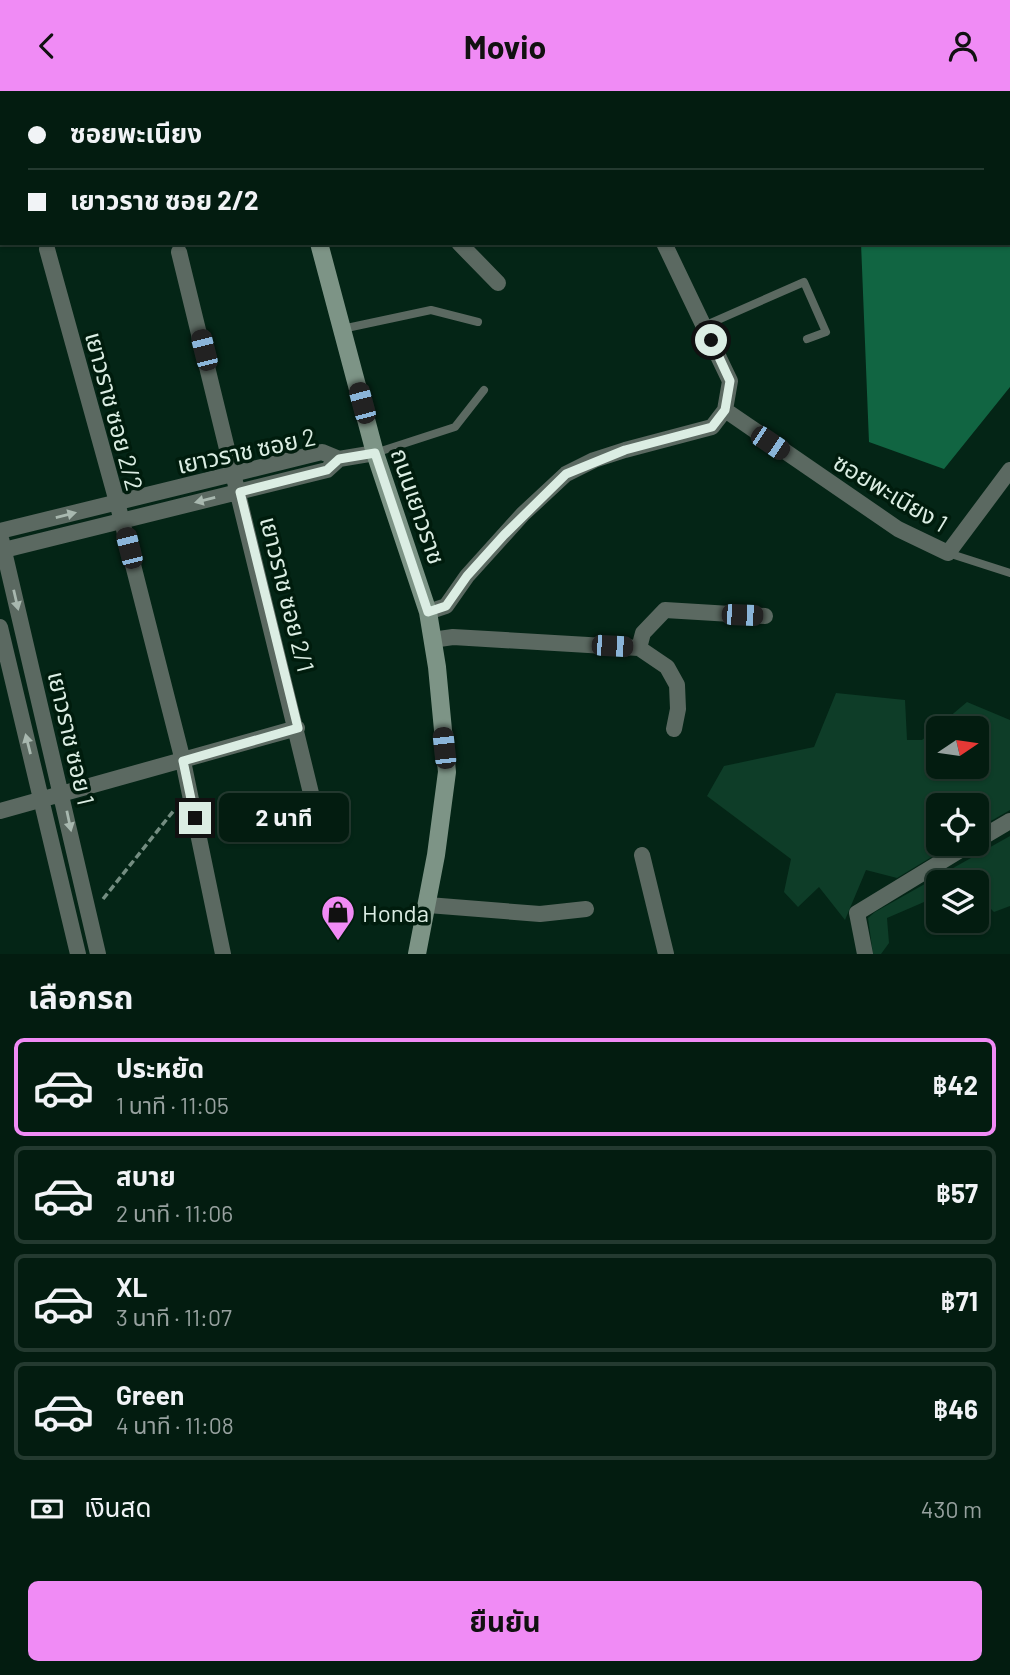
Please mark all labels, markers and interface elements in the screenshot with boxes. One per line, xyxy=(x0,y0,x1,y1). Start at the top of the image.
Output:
icon: back xyxy=(28,27,66,65)
text: Movio xyxy=(464,27,546,65)
icon: person xyxy=(944,27,982,65)
text: ซอยพะเนียง xyxy=(70,117,202,148)
text: เยาวราช ซอย 2/2 xyxy=(70,184,259,215)
route start xyxy=(695,324,727,356)
car xyxy=(189,327,220,373)
street label: เยาวราช ซอย 2/2 xyxy=(80,328,150,494)
car xyxy=(347,380,378,426)
street label: เยาวราช ซอย 2 xyxy=(174,421,318,479)
car xyxy=(747,423,794,463)
street label: ถนนเยาวราช xyxy=(386,444,452,568)
street label: ซอยพะเนียง 1 xyxy=(829,447,953,537)
one-way arrow xyxy=(194,495,216,506)
one-way arrow xyxy=(55,509,77,520)
street label: เยาวราช ซอย 2/1 xyxy=(255,514,321,674)
car xyxy=(114,525,145,571)
one-way arrow xyxy=(11,589,22,611)
car xyxy=(721,604,764,626)
car xyxy=(591,634,634,658)
street label: เยาวราช ซอย 1 xyxy=(43,668,101,808)
north arrow xyxy=(926,716,989,779)
map controls xyxy=(926,716,989,933)
car xyxy=(432,726,457,770)
one-way arrow xyxy=(23,733,34,755)
callout: 2 นาที xyxy=(220,793,349,843)
button: locate xyxy=(926,793,989,856)
route end xyxy=(179,802,211,834)
text: 2 นาที xyxy=(255,803,313,831)
one-way arrow xyxy=(63,810,74,832)
button: layers xyxy=(926,870,989,933)
shop icon: Honda xyxy=(319,893,357,942)
place label: Honda xyxy=(362,898,429,927)
text: เลือกรถ xyxy=(28,977,133,1015)
text: ประหยัด xyxy=(116,1052,204,1083)
icon: car xyxy=(32,1056,95,1119)
text: ฿42 xyxy=(933,1069,978,1100)
text: 1 นาที · 11:05 xyxy=(116,1091,229,1119)
text: สบาย xyxy=(116,1160,176,1191)
icon: car xyxy=(32,1164,95,1227)
text: ฿57 xyxy=(936,1177,978,1208)
text: 2 นาที · 11:06 xyxy=(116,1199,233,1227)
text: XL xyxy=(116,1271,147,1302)
icon: car xyxy=(32,1272,95,1335)
text: ฿71 xyxy=(941,1285,978,1316)
text: 3 นาที · 11:07 xyxy=(116,1303,232,1331)
text: Green xyxy=(116,1379,184,1410)
icon: car xyxy=(32,1380,95,1443)
text: ฿46 xyxy=(933,1393,978,1424)
text: 4 นาที · 11:08 xyxy=(116,1411,234,1439)
icon: cash xyxy=(28,1490,66,1528)
text: เงินสด xyxy=(84,1491,151,1522)
text: 430 m xyxy=(921,1495,982,1523)
button: ยืนยัน xyxy=(28,1581,982,1661)

